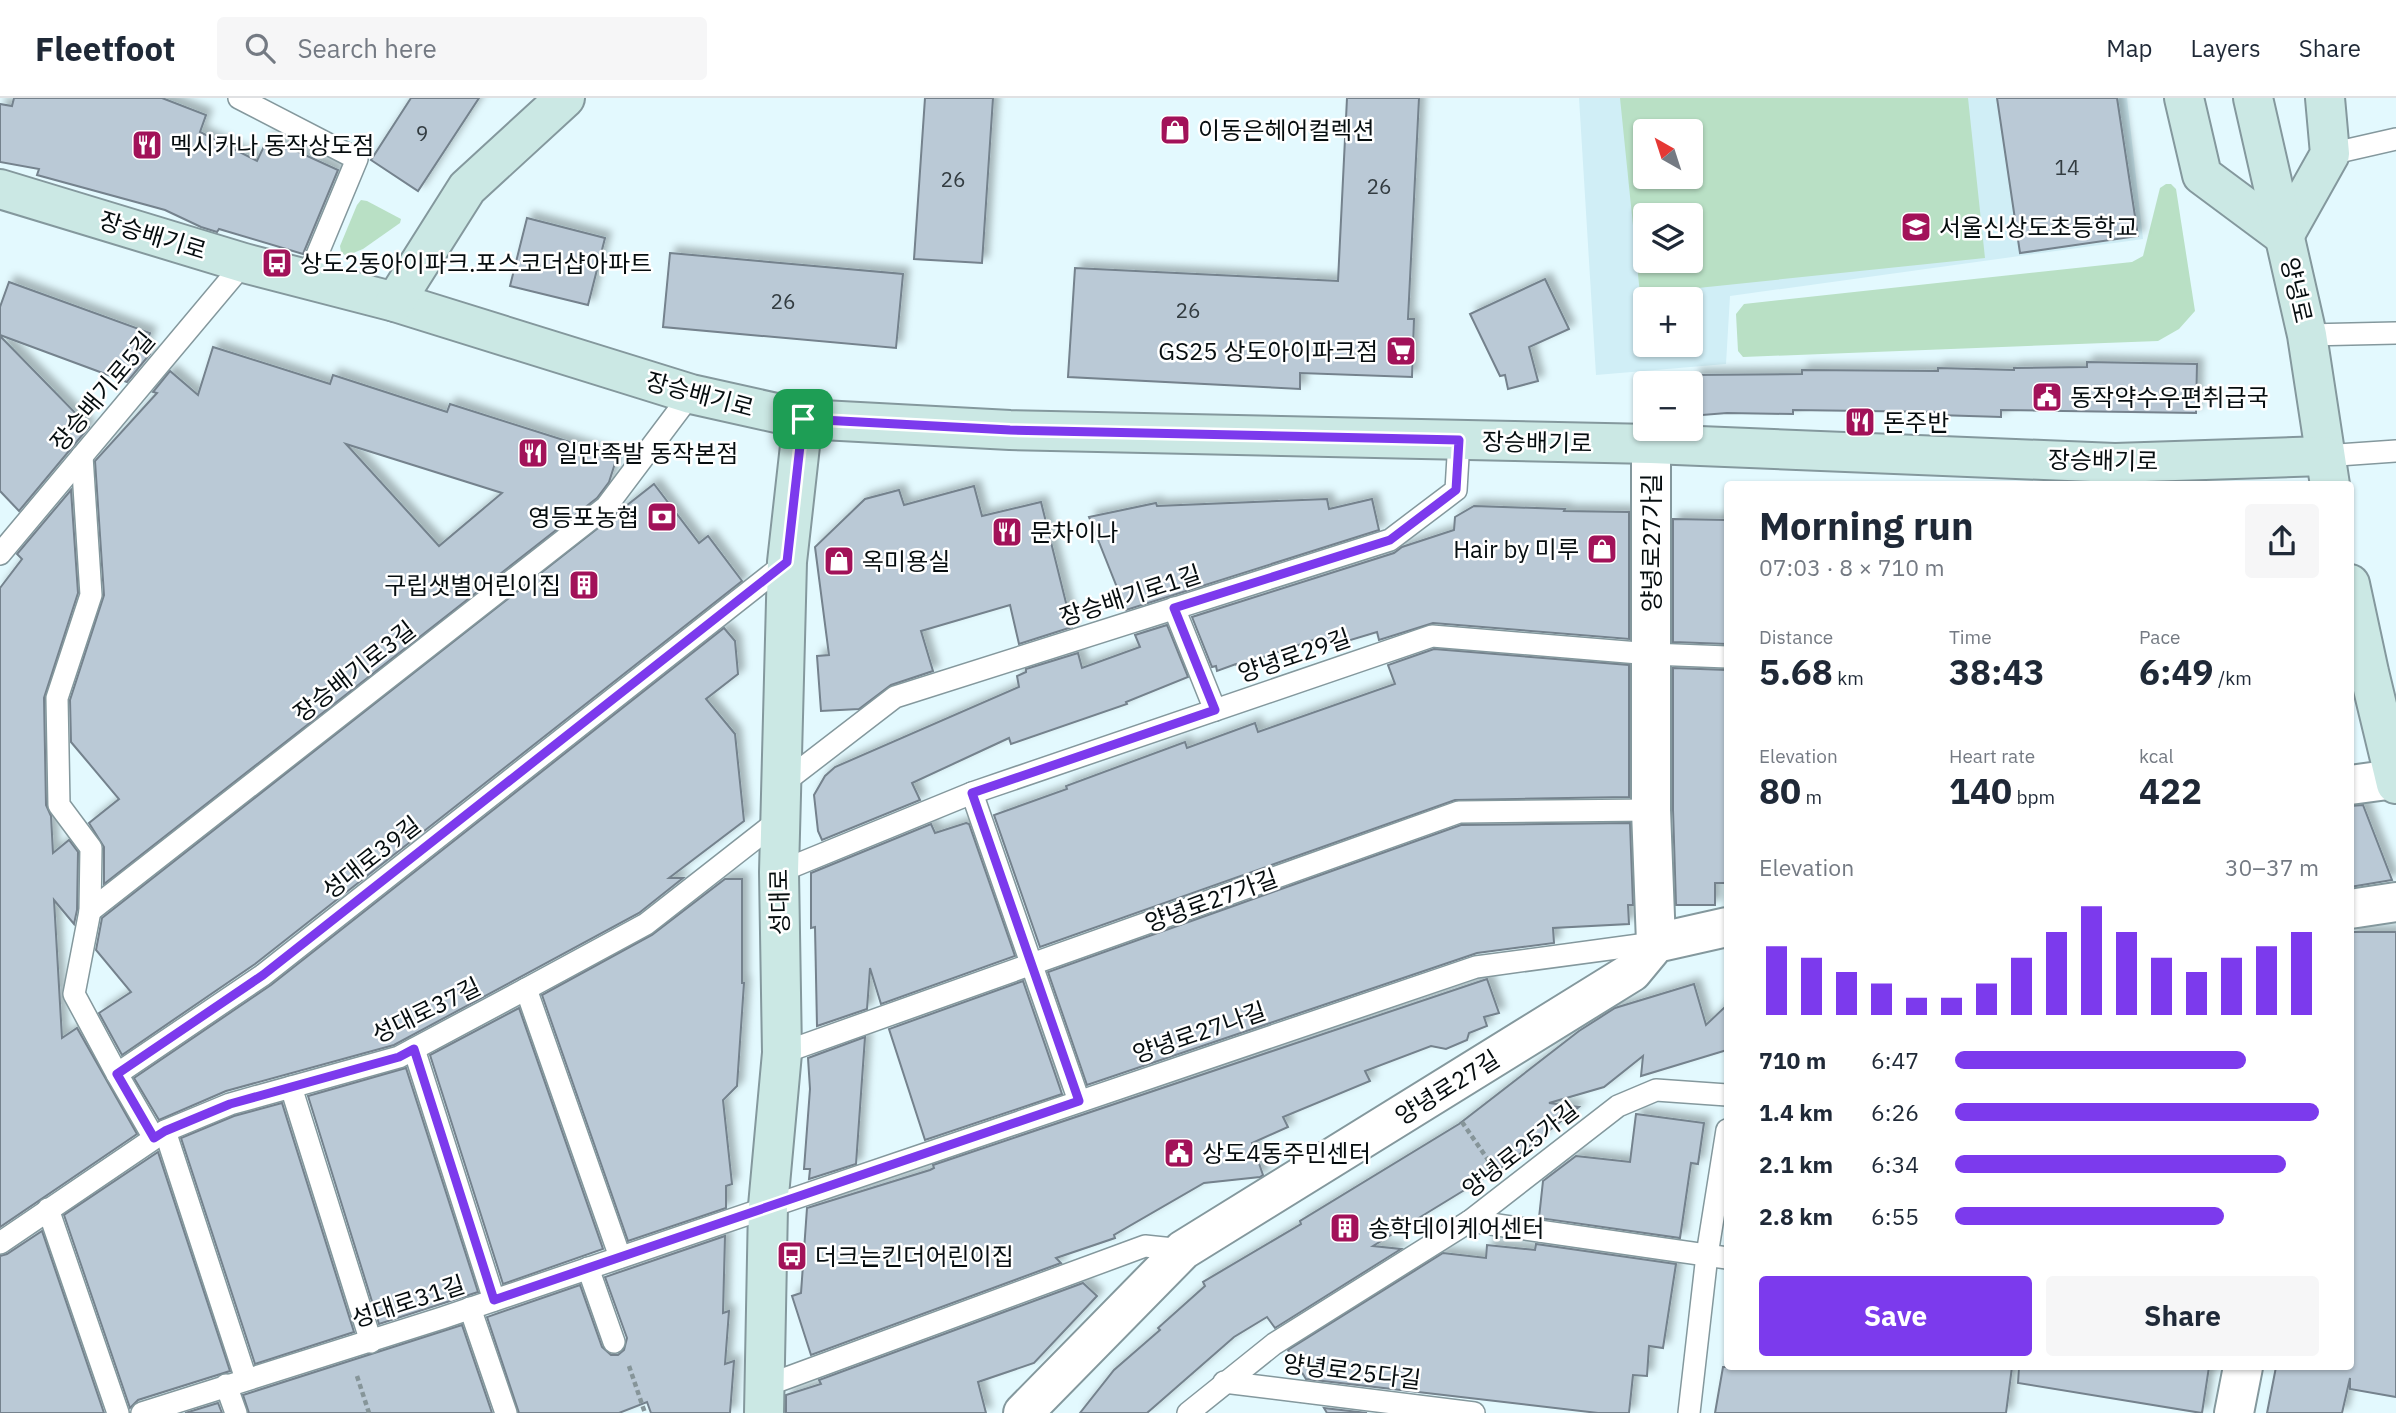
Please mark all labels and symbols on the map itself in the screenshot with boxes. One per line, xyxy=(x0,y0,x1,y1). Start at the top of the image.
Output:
shop icon: 이동은헤어컬렉션 xyxy=(1158,113,1192,147)
place label: 이동은헤어컬렉션 xyxy=(1198,114,1375,146)
house number: 9 xyxy=(416,119,428,147)
north arrow xyxy=(1633,119,1703,189)
restaurant icon: 멕시카나 동작상도점 xyxy=(130,128,164,162)
place label: 멕시카나 동작상도점 xyxy=(170,129,374,161)
house number: 14 xyxy=(2054,153,2080,181)
house number: 26 xyxy=(940,165,966,193)
house number: 26 xyxy=(1366,172,1392,200)
street label: 장승배기로 xyxy=(96,204,210,266)
school or university icon: 서울신상도초등학교 xyxy=(1899,210,1933,244)
place label: 서울신상도초등학교 xyxy=(1939,211,2138,243)
bus stop icon: 상도2동아이파크.포스코더샵아파트 xyxy=(260,246,294,280)
place label: 상도2동아이파크.포스코더샵아파트 xyxy=(300,247,652,279)
street label: 양녕로 xyxy=(2274,254,2320,326)
house number: 26 xyxy=(770,287,796,315)
house number: 26 xyxy=(1175,296,1201,324)
street label: 장승배기로5길 xyxy=(43,324,161,458)
supermarket icon: GS25 상도아이파크점 xyxy=(1384,334,1418,368)
place label: GS25 상도아이파크점 xyxy=(1158,335,1378,367)
street label: 장승배기로 xyxy=(643,364,757,424)
public building icon: 동작약수우편취급국 xyxy=(2030,380,2064,414)
place label: 동작약수우편취급국 xyxy=(2070,381,2269,413)
pin xyxy=(773,389,833,449)
restaurant icon: 돈주반 xyxy=(1843,405,1877,439)
place label: 돈주반 xyxy=(1883,406,1949,438)
street label: 장승배기로 xyxy=(1482,425,1592,459)
restaurant icon: 일만족발 동작본점 xyxy=(516,436,550,470)
place label: 일만족발 동작본점 xyxy=(556,437,738,469)
street label: 장승배기로 xyxy=(2048,443,2158,477)
street label: 양녕로27가길 xyxy=(1635,473,1667,613)
bank icon: 영등포농협 xyxy=(645,500,679,534)
place label: 영등포농협 xyxy=(529,501,639,533)
restaurant icon: 문차이나 xyxy=(990,515,1024,549)
place label: 문차이나 xyxy=(1030,516,1118,548)
shop icon: Hair by 미루 xyxy=(1585,532,1619,566)
place label: Hair by 미루 xyxy=(1453,533,1579,565)
shop icon: 옥미용실 xyxy=(822,544,856,578)
place label: 옥미용실 xyxy=(862,545,950,577)
street label: 장승배기로1길 xyxy=(1055,557,1205,633)
building icon: 구립샛별어린이집 xyxy=(567,568,601,602)
place label: 구립샛별어린이집 xyxy=(384,569,561,601)
street label: 장승배기로3길 xyxy=(286,613,422,729)
street label: 양녕로29길 xyxy=(1233,621,1355,689)
street label: 성대로39길 xyxy=(315,808,427,906)
street label: 양녕로27가길 xyxy=(1140,861,1282,939)
street label: 성대로 xyxy=(762,869,796,935)
street label: 성대로37길 xyxy=(366,970,486,1050)
street label: 양녕로27나길 xyxy=(1128,994,1270,1070)
street label: 양녕로27길 xyxy=(1389,1042,1505,1132)
street label: 양녕로25가길 xyxy=(1455,1094,1585,1204)
public building icon: 상도4동주민센터 xyxy=(1162,1136,1196,1170)
place label: 상도4동주민센터 xyxy=(1202,1137,1371,1169)
building icon: 송학데이케어센터 xyxy=(1328,1211,1362,1245)
place label: 송학데이케어센터 xyxy=(1368,1212,1545,1244)
bus stop icon: 더크는킨더어린이집 xyxy=(775,1239,809,1273)
place label: 더크는킨더어린이집 xyxy=(815,1240,1014,1272)
street label: 성대로31길 xyxy=(347,1268,469,1334)
street label: 양녕로25다길 xyxy=(1281,1347,1423,1395)

